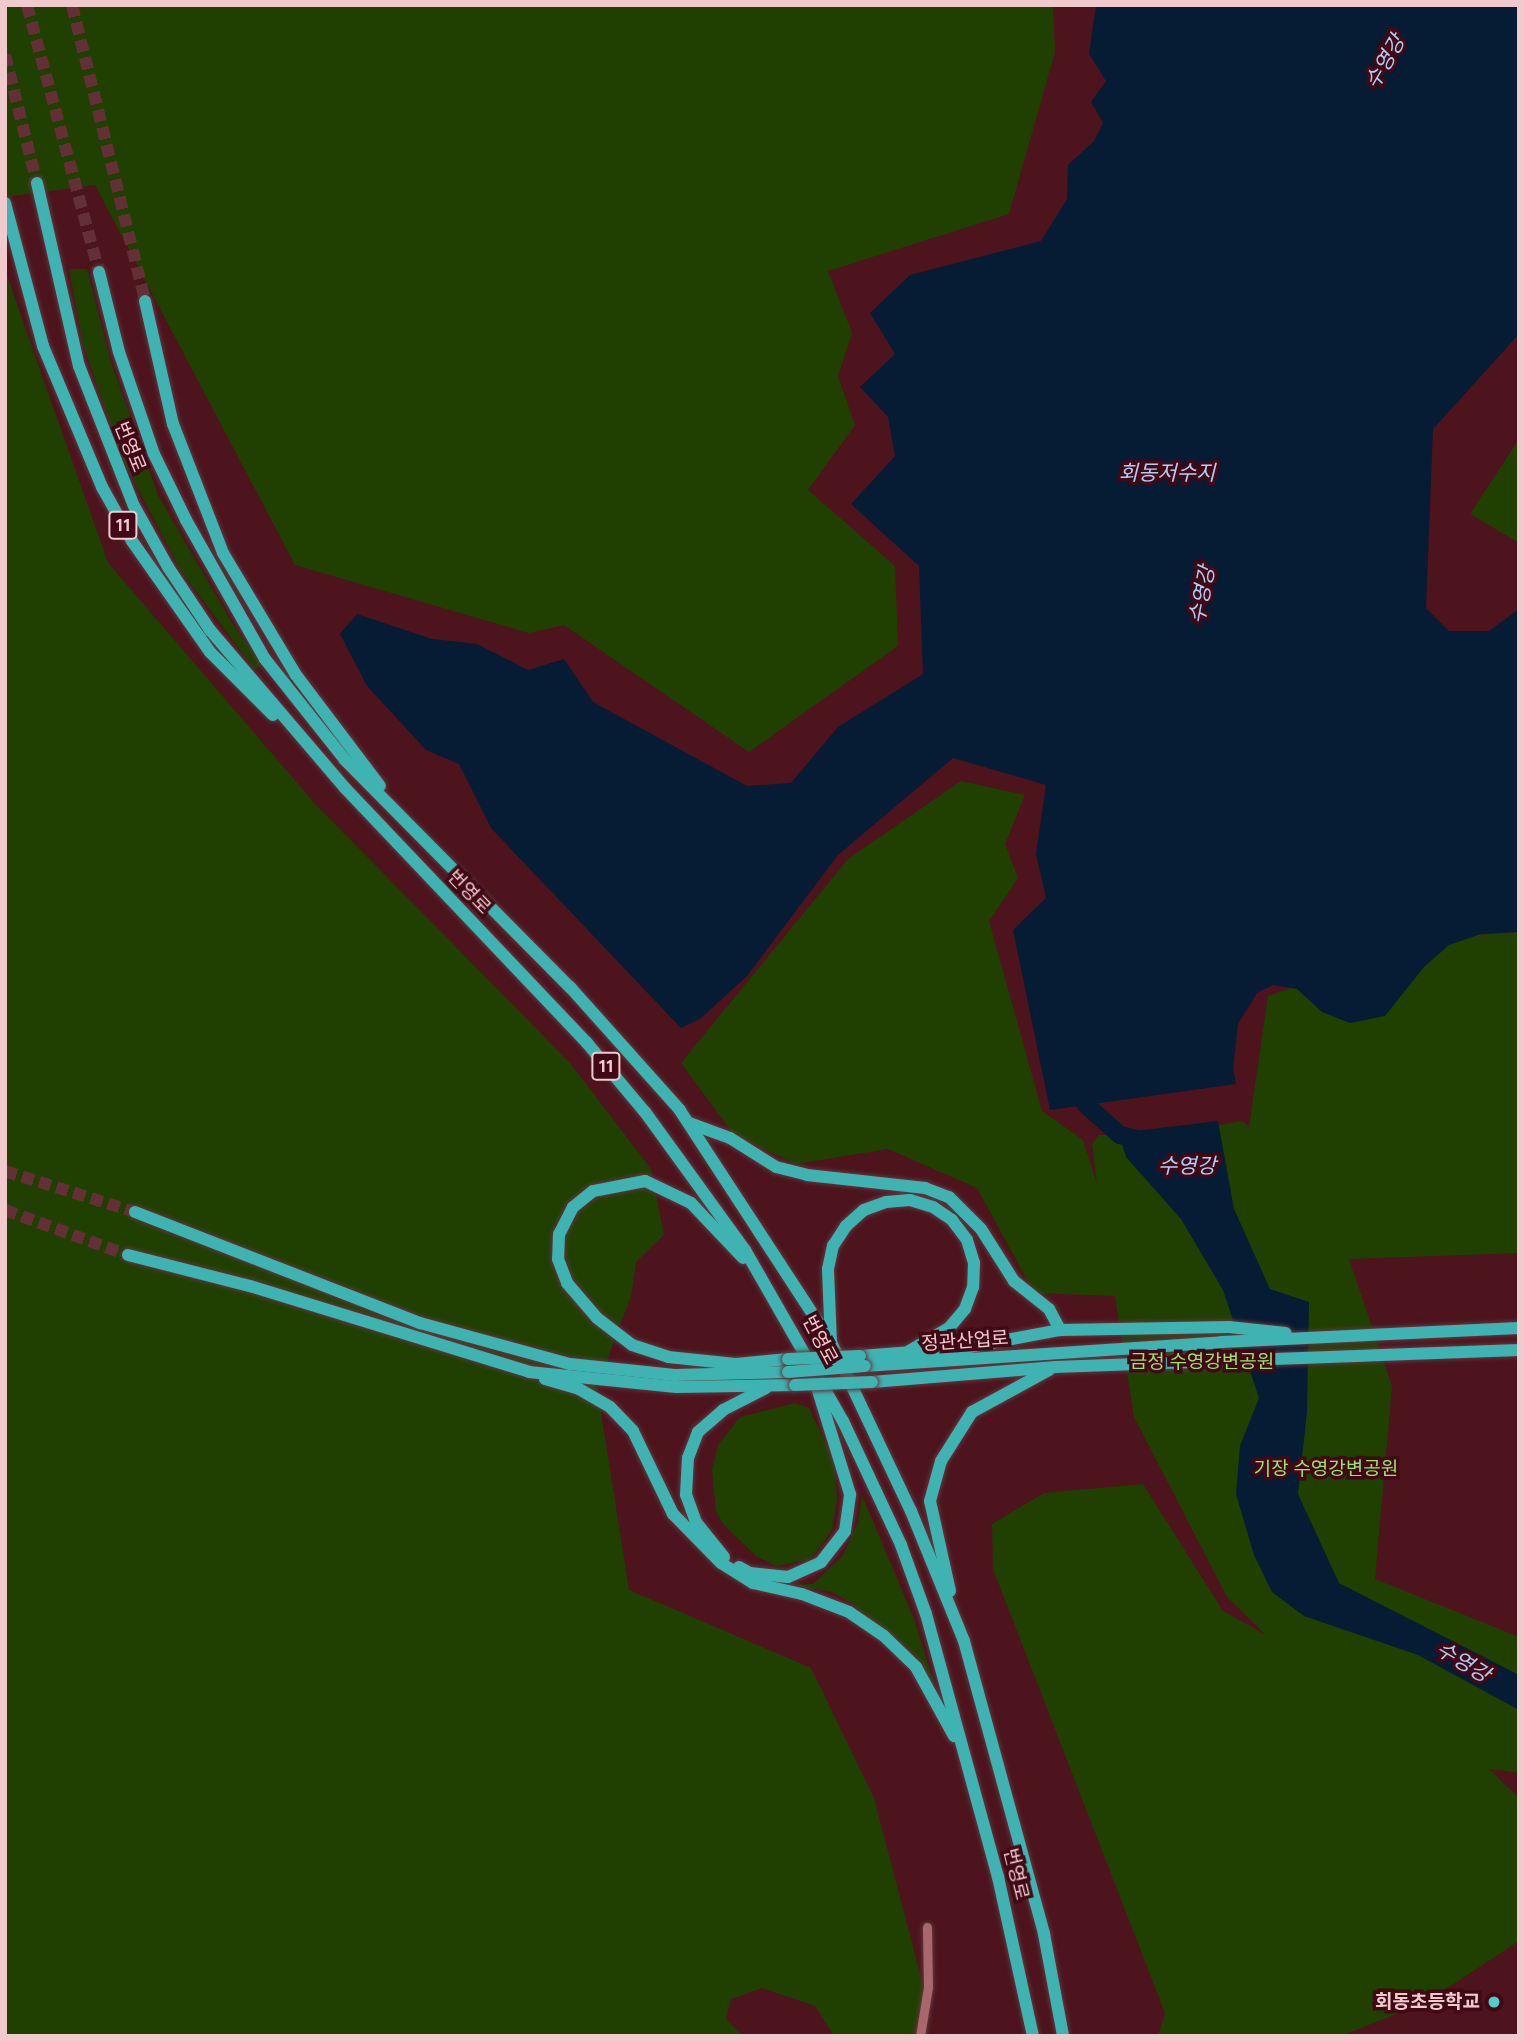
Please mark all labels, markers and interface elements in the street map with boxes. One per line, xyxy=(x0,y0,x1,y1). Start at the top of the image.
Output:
water label: 수영강 xyxy=(1360,31,1410,93)
street label: 번영로 xyxy=(110,418,150,476)
water label: 회동저수지 xyxy=(1119,460,1215,486)
road number: 11 xyxy=(107,510,139,540)
water label: 수영강 xyxy=(1184,564,1220,626)
street label: 번영로 xyxy=(443,865,495,919)
road number: 11 xyxy=(590,1051,622,1080)
water label: 수영강 xyxy=(1158,1153,1216,1179)
street label: 번영로 xyxy=(798,1311,842,1369)
street label: 정관산업로 xyxy=(921,1327,1009,1355)
park label: 금정 수영강변공원 xyxy=(1130,1351,1274,1373)
park label: 기장 수영강변공원 xyxy=(1254,1458,1398,1480)
water label: 수영강 xyxy=(1432,1636,1494,1688)
street label: 번영로 xyxy=(999,1846,1033,1902)
place label: 회동초등학교 xyxy=(1375,1991,1480,2013)
marker: 회동초등학교 xyxy=(1486,1994,1502,2010)

